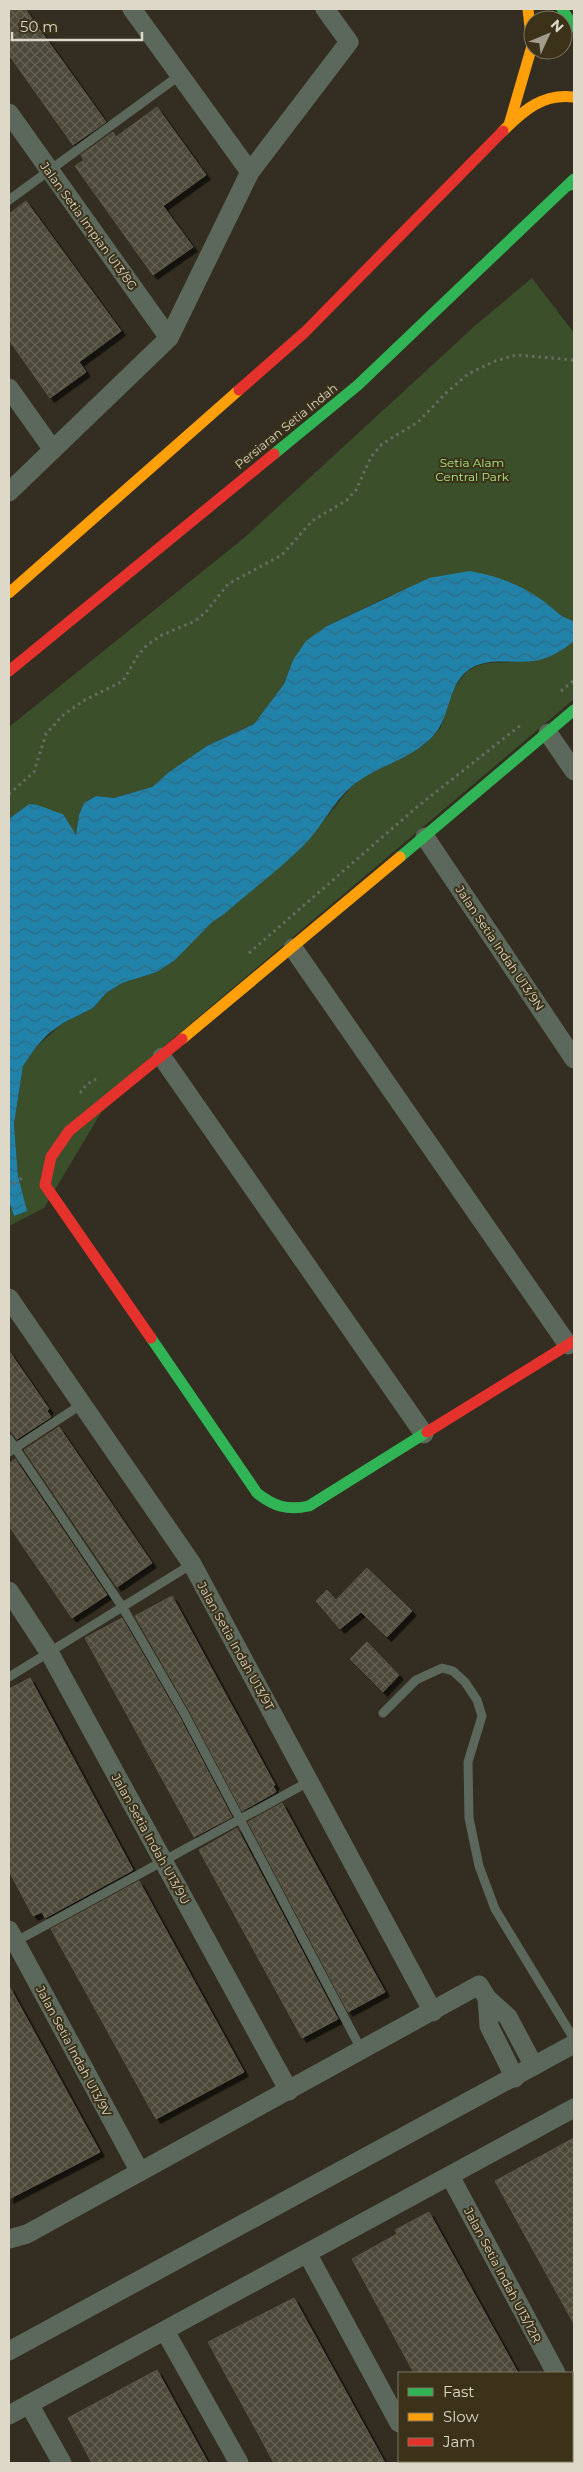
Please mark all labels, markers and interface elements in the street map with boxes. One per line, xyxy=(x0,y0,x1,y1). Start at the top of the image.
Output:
scale bar xyxy=(12,10,142,42)
north arrow xyxy=(523,10,573,60)
text: N xyxy=(547,16,568,36)
text: 50 m xyxy=(20,17,58,36)
street label: Jalan Setia Impian U13/8G xyxy=(37,158,141,293)
street label: Persiaran Setia Indah xyxy=(232,380,340,472)
park label: Setia Alam Central Park xyxy=(435,455,510,484)
street label: Jalan Setia Indah U13/9N xyxy=(452,882,547,1013)
street label: Jalan Setia Indah U13/9T xyxy=(194,1578,278,1713)
street label: Jalan Setia Indah U13/9U xyxy=(108,1770,193,1907)
street label: Jalan Setia Indah U13/9V xyxy=(33,1982,115,2119)
street label: Jalan Setia Indah U13/12R xyxy=(461,2204,545,2345)
legend xyxy=(398,2372,573,2462)
text: Fast xyxy=(443,2382,474,2401)
text: Slow xyxy=(443,2407,479,2426)
text: Jam xyxy=(442,2432,475,2451)

